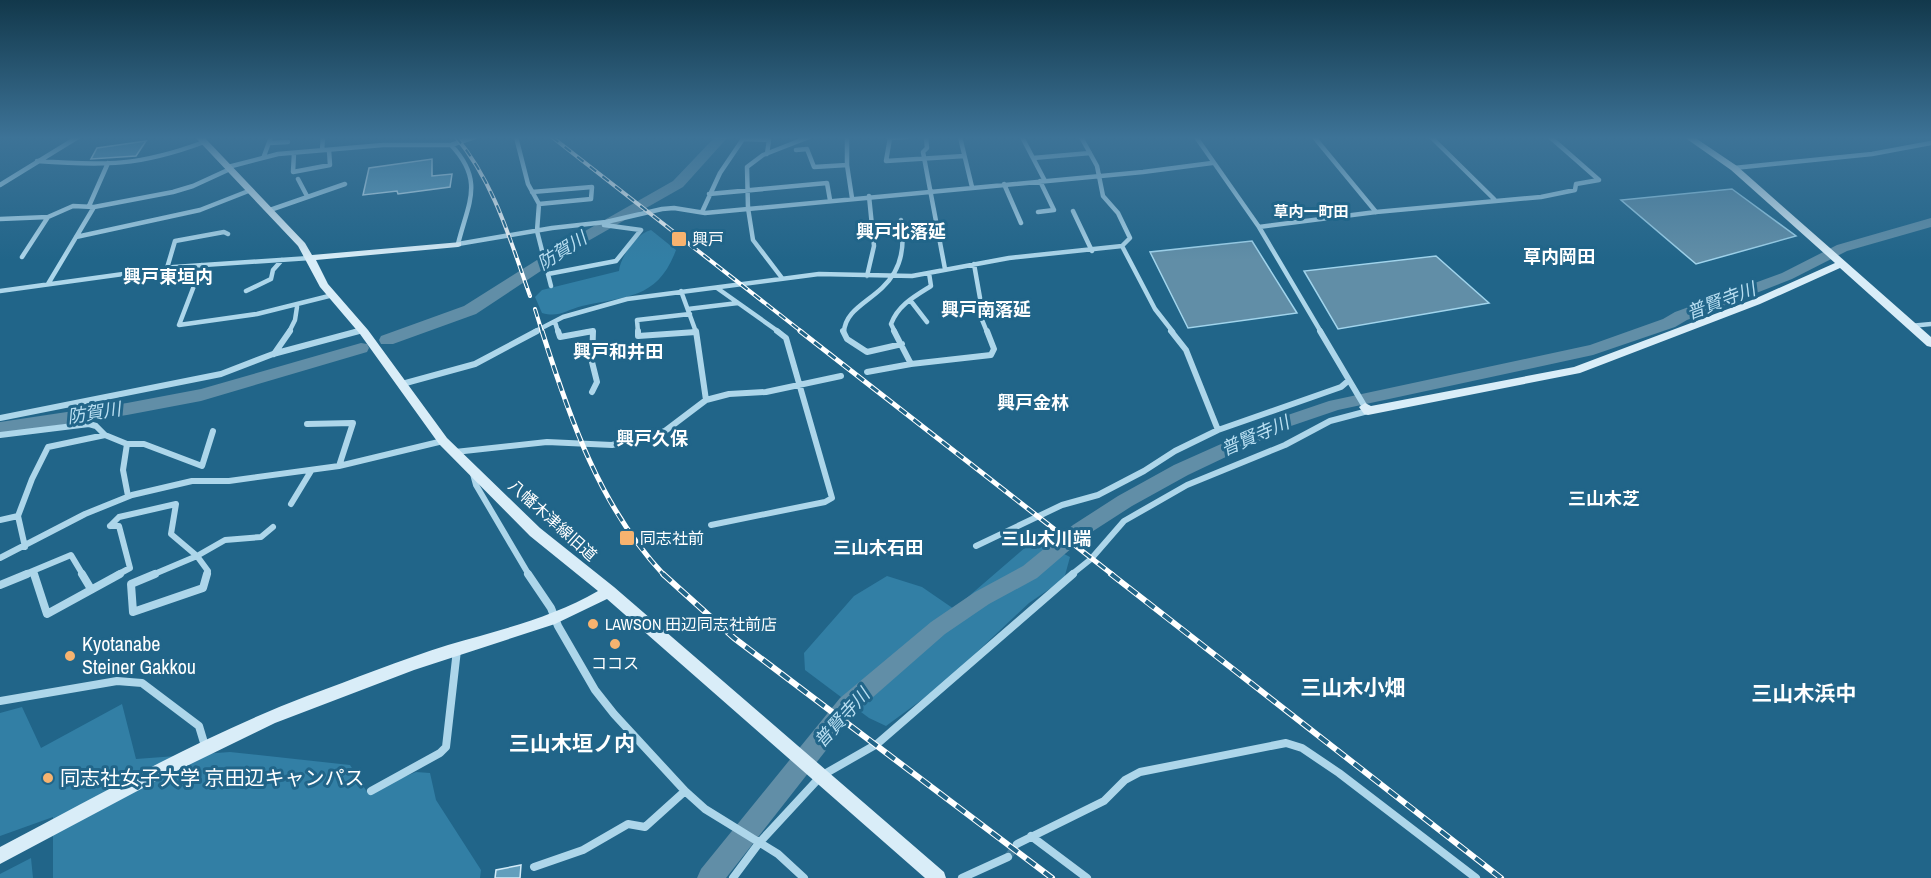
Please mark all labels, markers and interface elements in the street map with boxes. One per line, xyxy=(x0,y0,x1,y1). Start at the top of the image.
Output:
district label: 草内一町田 xyxy=(1273,201,1349,222)
district label: 興戸北落延 xyxy=(856,219,946,244)
water label: 防賀川 xyxy=(532,225,593,275)
place label: 興戸 xyxy=(692,228,724,250)
marker: 興戸 xyxy=(670,230,688,248)
district label: 草内岡田 xyxy=(1523,244,1595,269)
district label: 興戸東垣内 xyxy=(123,264,213,289)
water label: 普賢寺川 xyxy=(1683,275,1761,325)
district label: 興戸南落延 xyxy=(941,297,1031,322)
district label: 興戸和井田 xyxy=(573,339,663,364)
district label: 興戸金林 xyxy=(997,390,1069,415)
water label: 防賀川 xyxy=(65,396,125,429)
water label: 普賢寺川 xyxy=(1217,409,1295,462)
district label: 興戸久保 xyxy=(616,426,689,451)
street label: 八幡木津線旧道 xyxy=(504,474,602,566)
district label: 三山木芝 xyxy=(1568,486,1640,511)
district label: 三山木川端 xyxy=(1001,526,1091,551)
place label: 同志社前 xyxy=(640,527,704,549)
marker: 同志社前 xyxy=(618,529,636,547)
district label: 三山木石田 xyxy=(833,535,923,560)
place label: LAWSON 田辺同志社前店 xyxy=(605,613,777,635)
marker: LAWSON 田辺同志社前店 xyxy=(586,617,600,631)
place label: Kyotanabe Steiner Gakkou xyxy=(82,630,196,680)
marker: ココス xyxy=(608,637,622,651)
marker: Kyotanabe Steiner Gakkou xyxy=(63,649,77,663)
place label: ココス xyxy=(591,652,639,674)
district label: 三山木小畑 xyxy=(1301,673,1406,702)
district label: 三山木浜中 xyxy=(1752,679,1857,708)
water label: 普賢寺川 xyxy=(808,681,876,753)
district label: 三山木垣ノ内 xyxy=(509,729,635,758)
place label: 同志社女子大学 京田辺キャンパス xyxy=(60,764,365,791)
marker: 同志社女子大学 京田辺キャンパス xyxy=(41,771,55,785)

